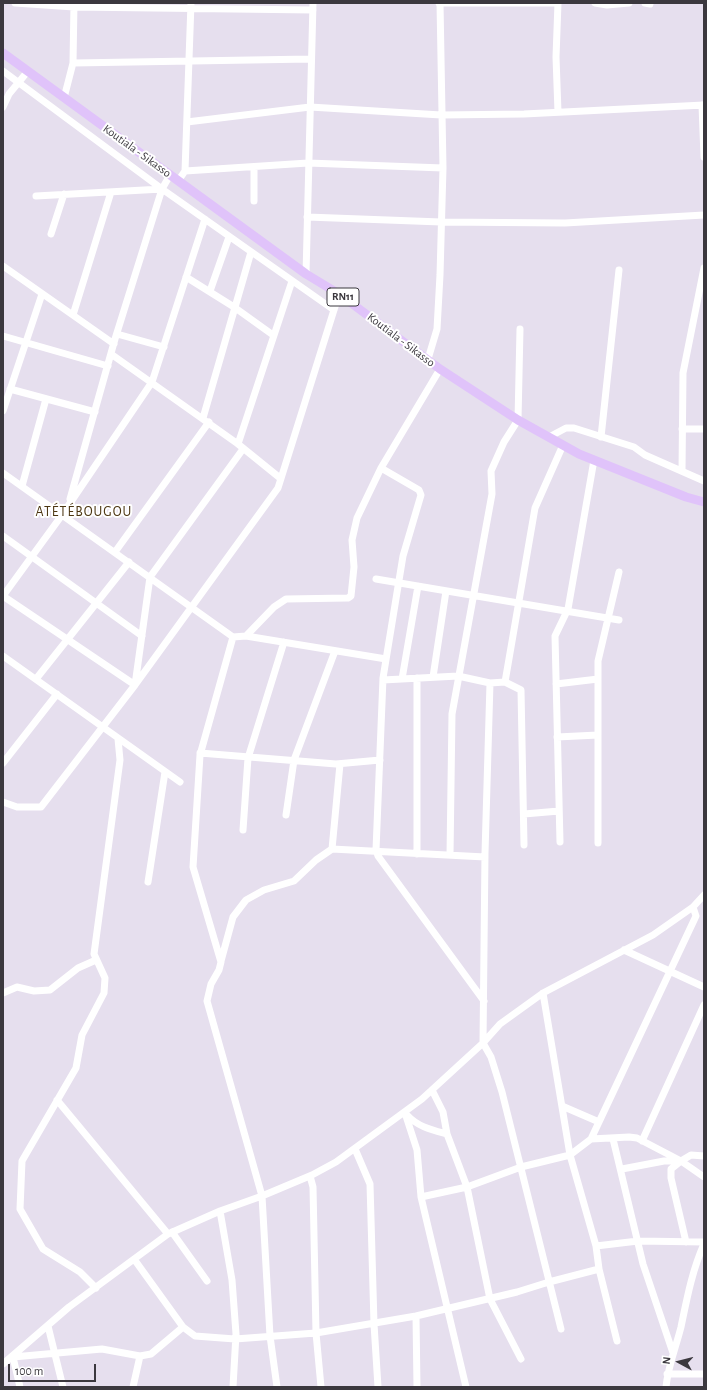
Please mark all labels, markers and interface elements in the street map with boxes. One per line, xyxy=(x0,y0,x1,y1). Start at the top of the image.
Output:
street label: Koutiala - Sikasso xyxy=(100,121,174,181)
road number: RN11 xyxy=(327,288,359,306)
street label: Koutiala - Sikasso xyxy=(364,310,438,370)
district label: ATÉTÉBOUGOU xyxy=(36,504,132,520)
north arrow xyxy=(659,1342,699,1382)
scale bar xyxy=(10,1356,98,1382)
text: N xyxy=(661,1356,673,1365)
text: 100 m xyxy=(15,1365,43,1377)

